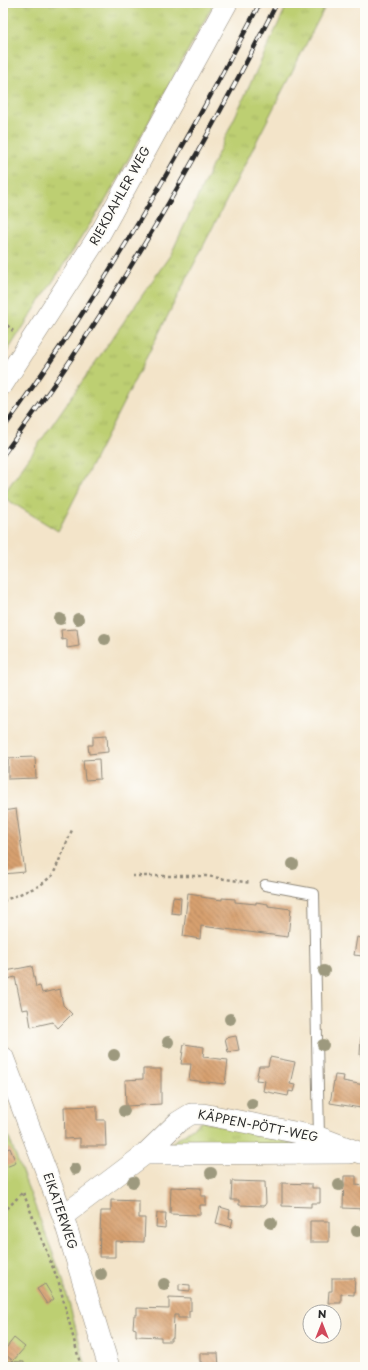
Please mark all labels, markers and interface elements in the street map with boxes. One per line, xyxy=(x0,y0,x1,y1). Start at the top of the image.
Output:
street label: RIEKDAHLER WEG xyxy=(84,142,154,248)
street label: KÄPPEN-PÖTT-WEG xyxy=(196,1105,320,1146)
street label: EIKATERWEG xyxy=(39,1170,82,1251)
north arrow xyxy=(302,1304,342,1344)
text: N xyxy=(318,1305,327,1322)

